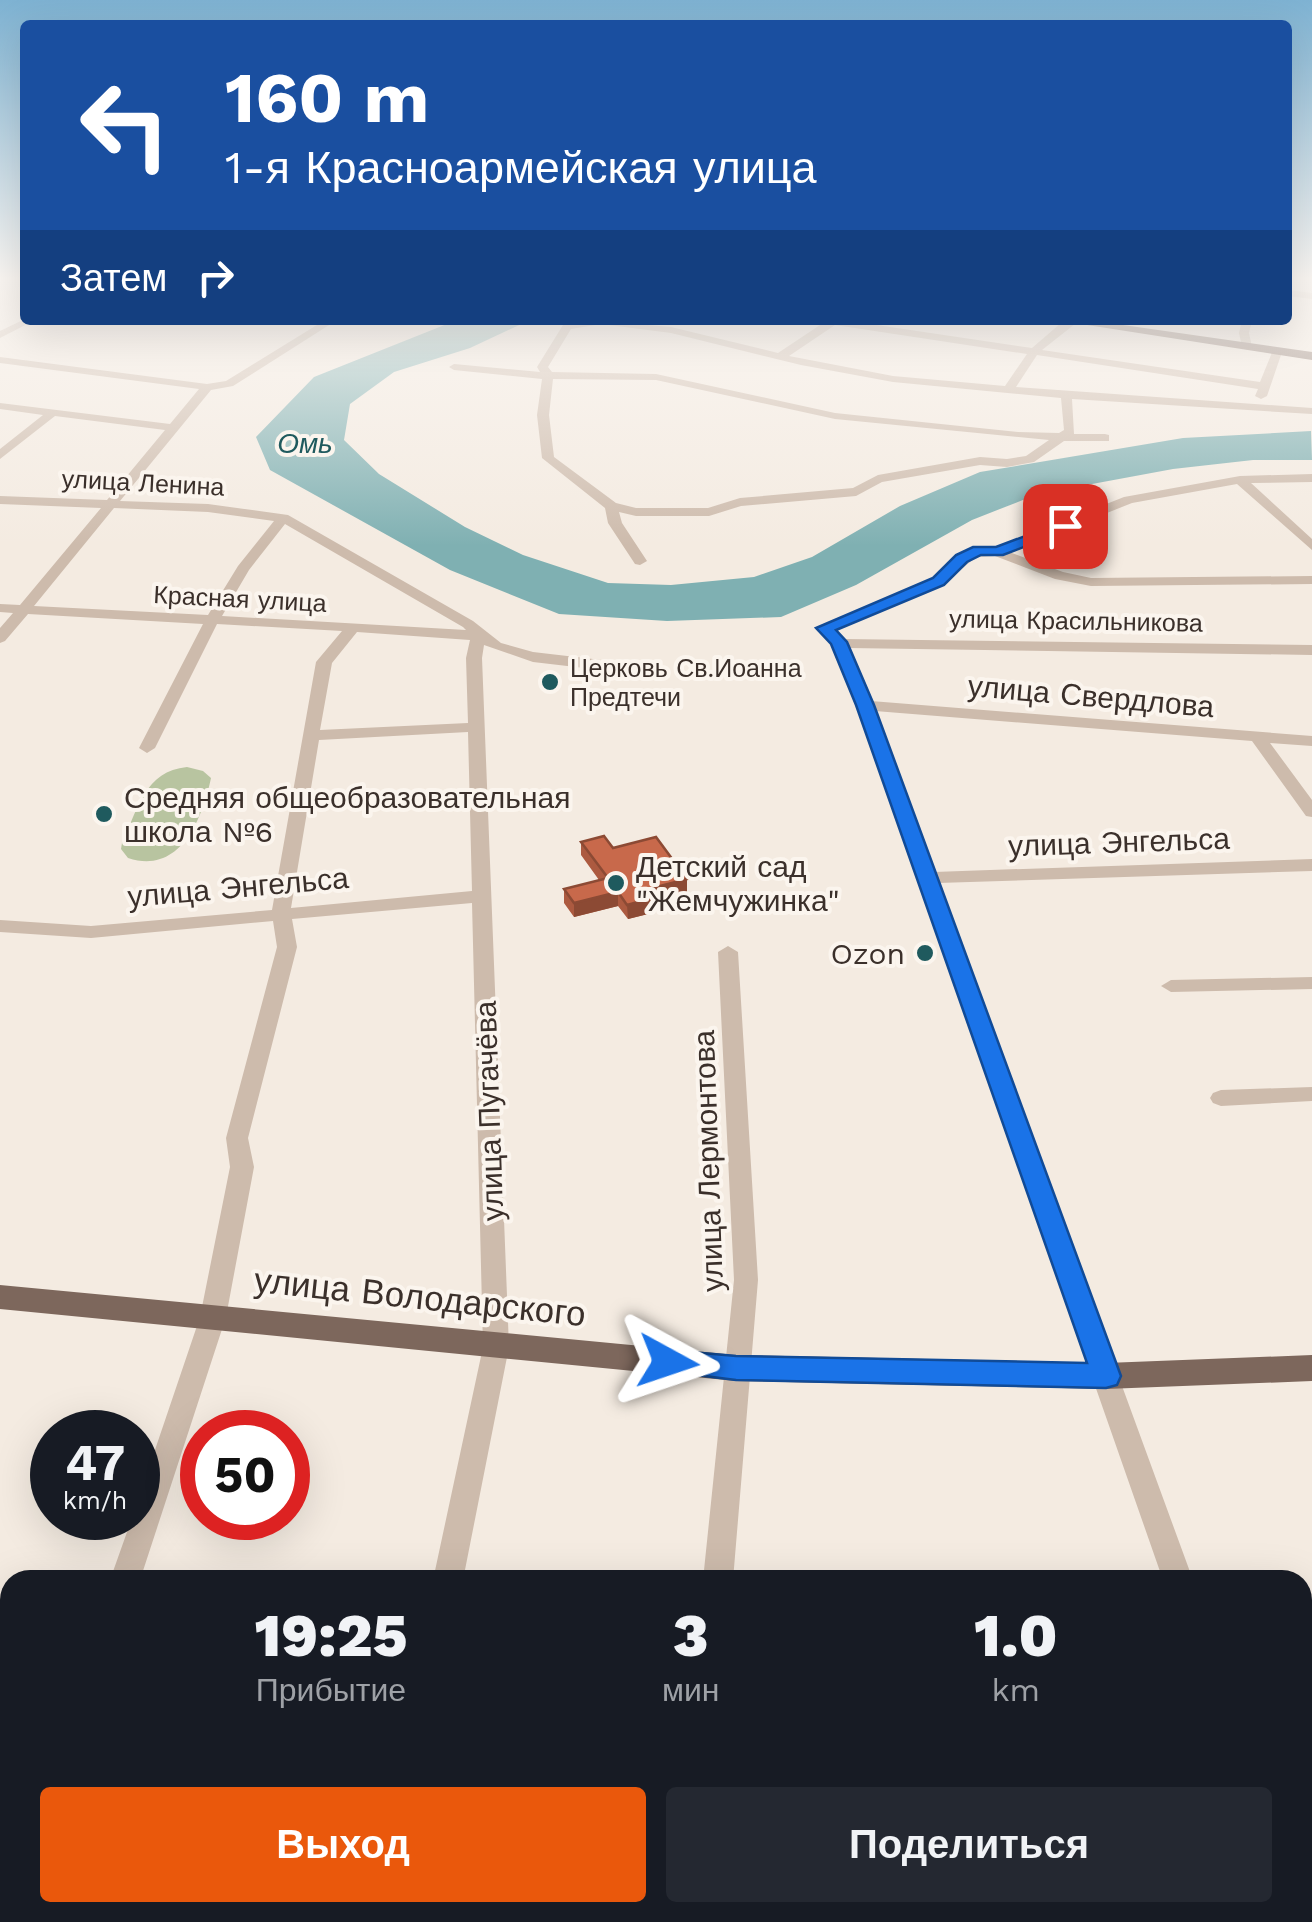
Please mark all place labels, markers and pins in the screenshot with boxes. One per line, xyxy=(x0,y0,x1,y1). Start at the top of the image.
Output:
pin xyxy=(1023,484,1108,569)
place label: Церковь Св.Иоанна Предтечи xyxy=(570,654,802,712)
marker: Церковь Св.Иоанна Предтечи xyxy=(539,671,561,693)
place label: Средняя общеобразовательная школа №6 xyxy=(124,780,570,849)
marker: Средняя общеобразовательная школа №6 xyxy=(93,803,115,825)
place label: Детский сад "Жемчужинка" xyxy=(636,849,840,918)
marker: Детский сад "Жемчужинка" xyxy=(605,872,627,894)
place label: Ozon xyxy=(830,936,905,971)
marker: Ozon xyxy=(914,942,936,964)

